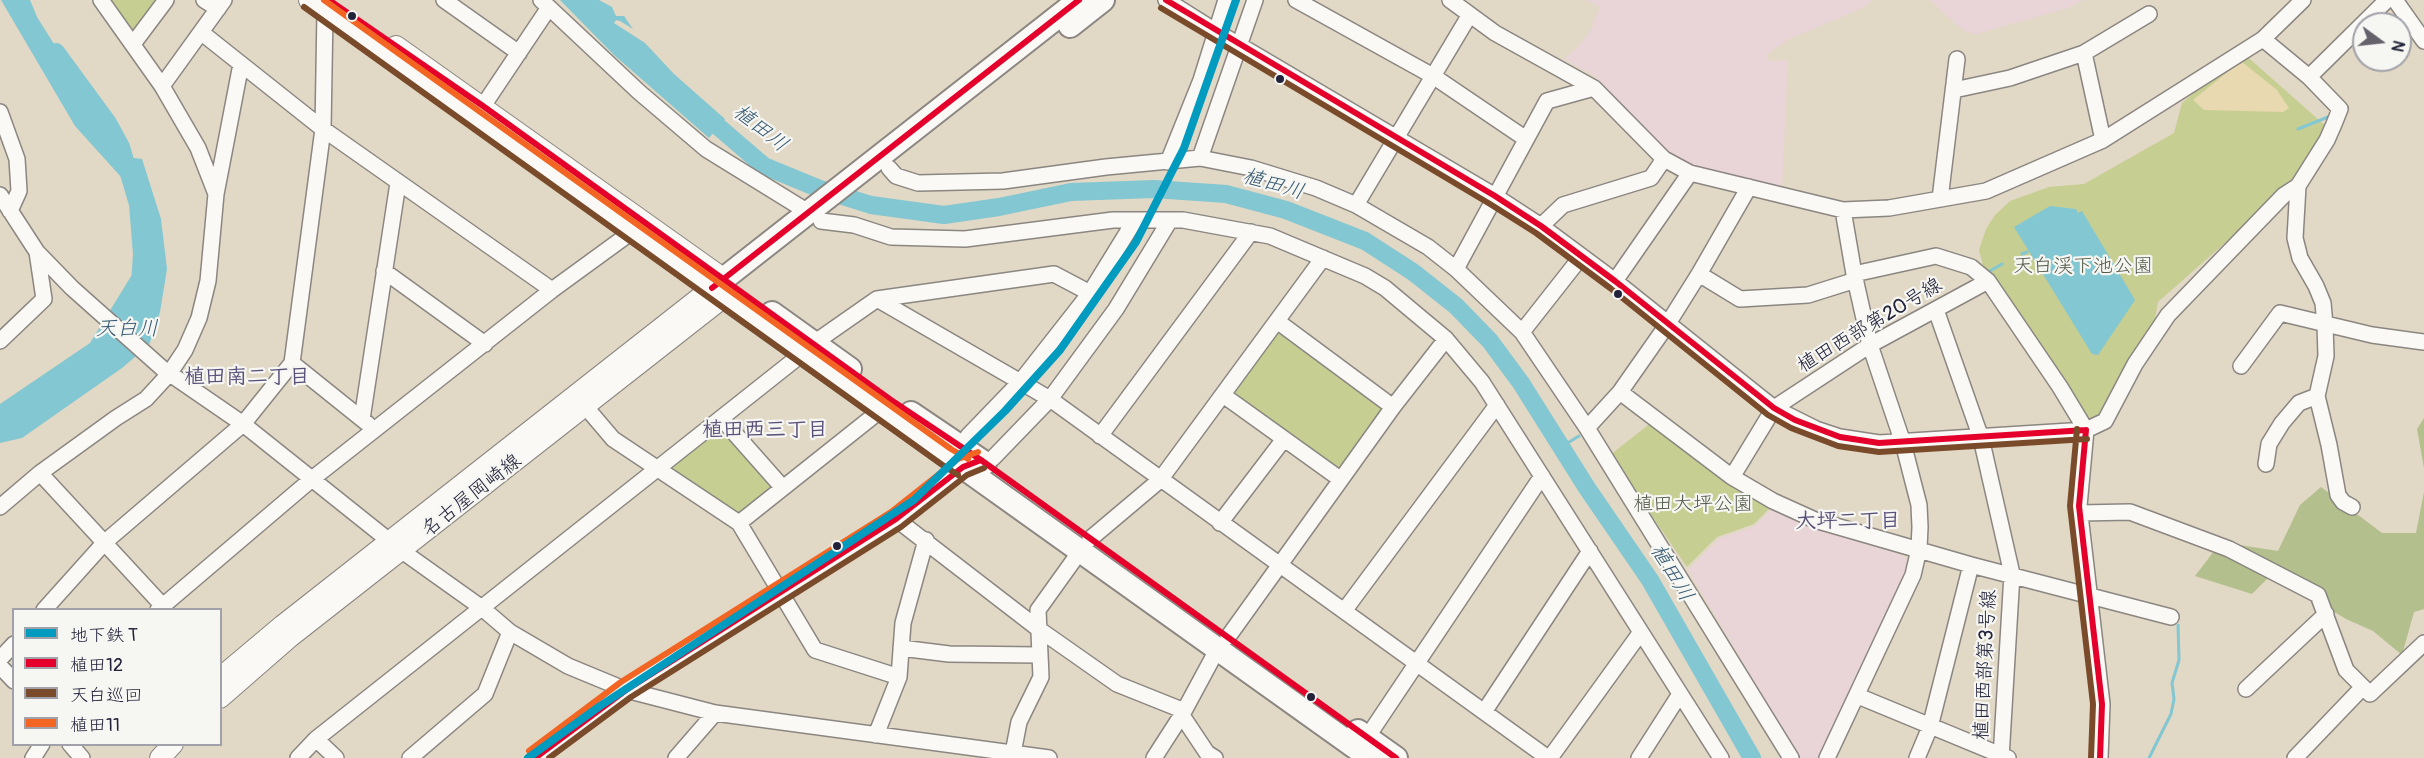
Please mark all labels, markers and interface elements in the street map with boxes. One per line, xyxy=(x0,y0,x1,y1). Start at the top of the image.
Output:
unlabelled marker xyxy=(346,10,358,22)
north arrow xyxy=(2352,12,2412,72)
text: N xyxy=(2386,38,2409,54)
unlabelled marker xyxy=(1274,73,1286,85)
water label: 植田川 xyxy=(727,100,793,158)
water label: 植田川 xyxy=(1239,164,1307,206)
park label: 天白渓下池公園 xyxy=(2013,255,2153,279)
street label: 植田西部第20号線 xyxy=(1793,273,1947,379)
unlabelled marker xyxy=(1612,288,1624,300)
water label: 天白川 xyxy=(96,317,158,343)
district label: 植田南二丁目 xyxy=(184,365,310,391)
district label: 植田西三丁目 xyxy=(702,418,828,444)
street label: 名古屋岡崎線 xyxy=(417,450,527,542)
park label: 植田大坪公園 xyxy=(1633,493,1753,517)
district label: 大坪二丁目 xyxy=(1796,509,1900,535)
unlabelled marker xyxy=(831,540,843,552)
water label: 植田川 xyxy=(1644,540,1698,606)
street label: 植田西部第3号線 xyxy=(1970,589,2002,741)
legend xyxy=(12,608,222,746)
text: 地下鉄 T xyxy=(70,624,138,647)
text: 植田12 xyxy=(70,654,123,677)
text: 天白巡回 xyxy=(70,684,142,707)
unlabelled marker xyxy=(1305,691,1317,703)
text: 植田11 xyxy=(70,714,120,737)

